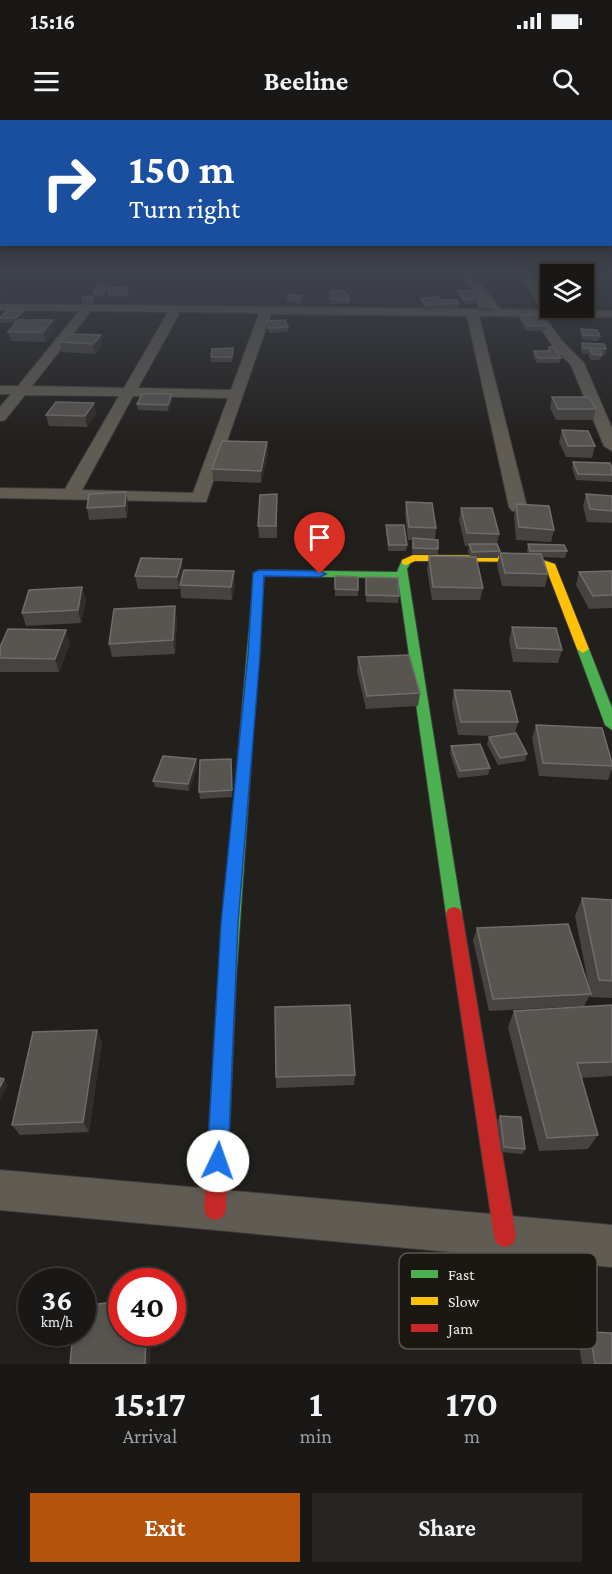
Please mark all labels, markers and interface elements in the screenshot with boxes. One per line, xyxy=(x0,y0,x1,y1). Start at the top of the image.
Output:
text: 15:16 xyxy=(30,9,75,34)
icon: menu xyxy=(30,65,63,98)
icon: search xyxy=(549,65,582,98)
text: Beeline xyxy=(264,66,348,96)
icon: right xyxy=(30,144,108,222)
text: 150 m xyxy=(129,145,234,192)
text: Turn right xyxy=(129,194,240,224)
map controls xyxy=(540,264,594,318)
button: layers xyxy=(540,264,594,318)
pin xyxy=(294,512,345,574)
icon: arrive xyxy=(303,521,336,554)
position arrow xyxy=(186,1129,250,1193)
legend xyxy=(399,1253,597,1349)
text: Fast xyxy=(448,1266,475,1283)
speed limit sign: 40 xyxy=(108,1268,186,1346)
text: 36 xyxy=(41,1283,73,1316)
text: Slow xyxy=(448,1293,480,1310)
text: km/h xyxy=(41,1314,73,1330)
text: Jam xyxy=(446,1320,473,1338)
text: 15:17 xyxy=(114,1384,186,1424)
text: 1 xyxy=(309,1384,323,1424)
text: 170 xyxy=(446,1384,498,1424)
text: Arrival xyxy=(123,1425,177,1447)
text: min xyxy=(300,1425,332,1447)
text: m xyxy=(464,1425,480,1447)
button: Exit xyxy=(30,1493,300,1562)
button: Share xyxy=(312,1493,582,1562)

